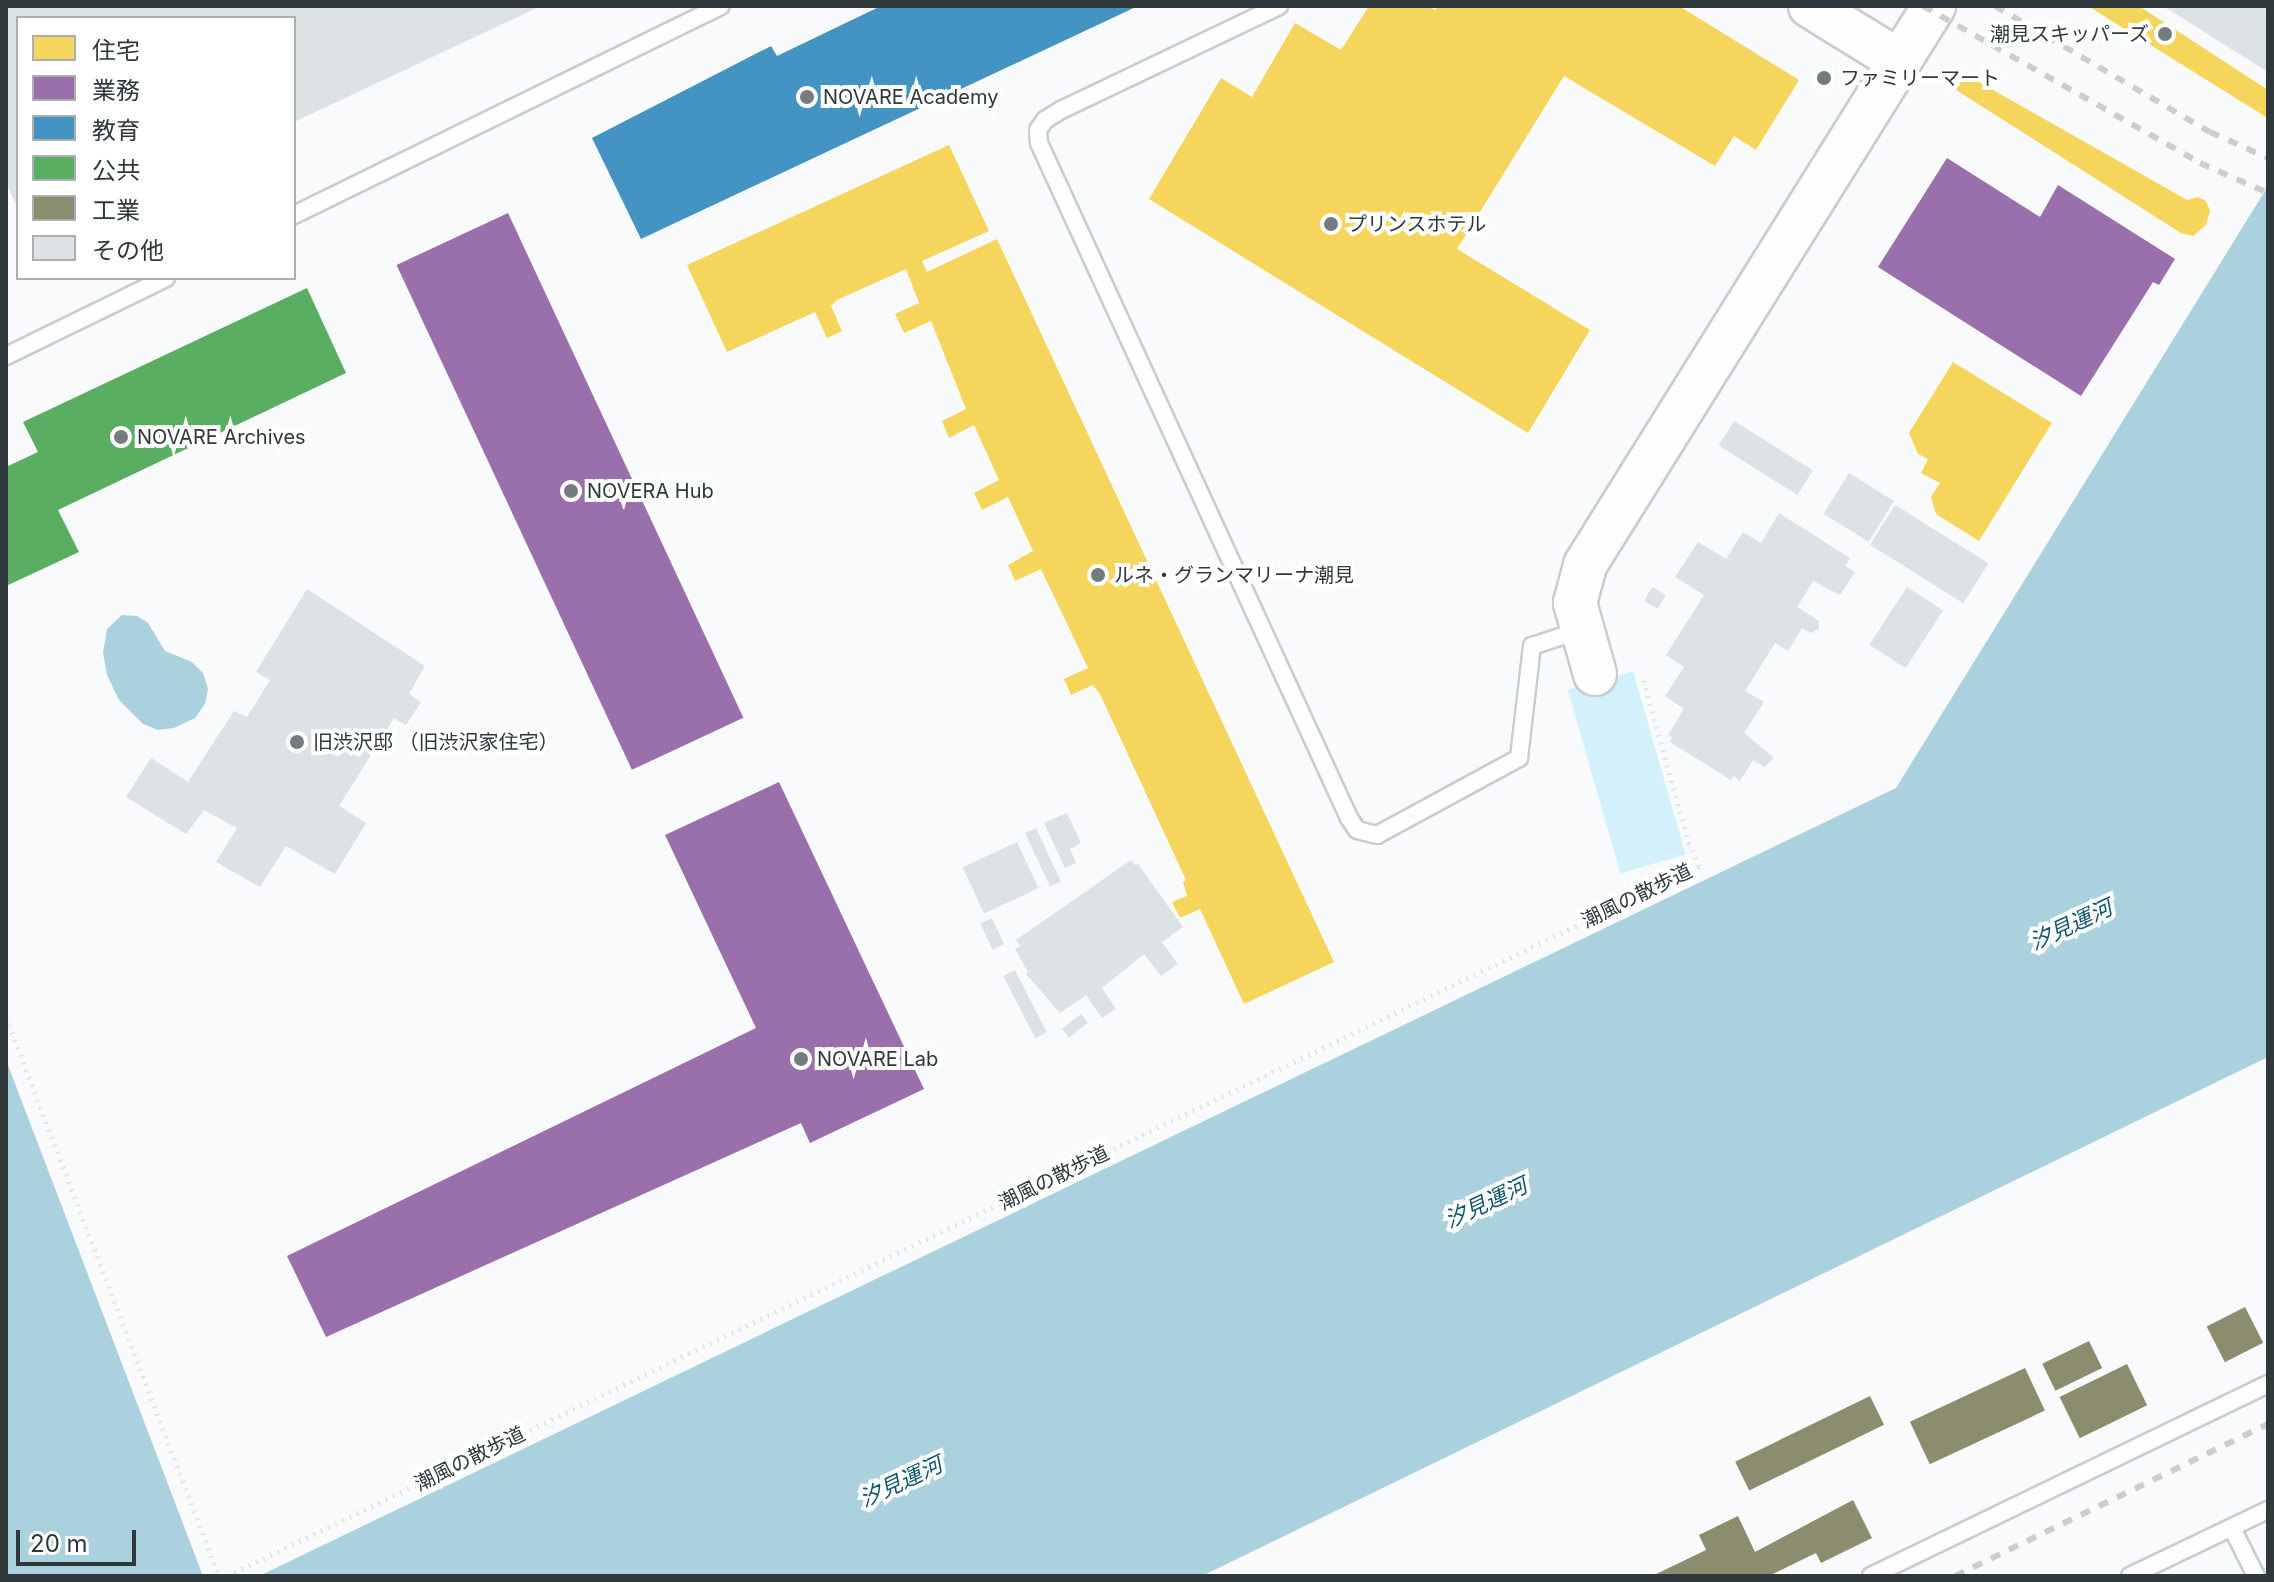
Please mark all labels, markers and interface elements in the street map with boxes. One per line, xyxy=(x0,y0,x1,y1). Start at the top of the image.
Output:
legend xyxy=(16,16,296,280)
place label: 潮見スキッパーズ xyxy=(1989,22,2149,46)
marker: 潮見スキッパーズ xyxy=(2156,25,2174,43)
text: 住宅 xyxy=(92,36,140,65)
place label: ファミリーマート xyxy=(1840,66,2000,90)
marker: ファミリーマート xyxy=(1815,69,1833,87)
text: 業務 xyxy=(92,76,140,105)
place label: NOVARE Academy xyxy=(823,85,998,109)
marker: NOVARE Academy xyxy=(798,88,816,106)
text: 教育 xyxy=(92,116,140,145)
text: 公共 xyxy=(92,156,140,185)
text: 工業 xyxy=(92,196,140,225)
place label: プリンスホテル xyxy=(1347,212,1487,236)
marker: プリンスホテル xyxy=(1322,215,1340,233)
text: その他 xyxy=(92,236,164,265)
place label: NOVARE Archives xyxy=(137,425,306,449)
marker: NOVARE Archives xyxy=(112,428,130,446)
place label: NOVERA Hub xyxy=(587,479,714,503)
marker: NOVERA Hub xyxy=(562,482,580,500)
place label: ルネ・グランマリーナ潮見 xyxy=(1114,563,1354,587)
marker: ルネ・グランマリーナ潮見 xyxy=(1089,566,1107,584)
place label: 旧渋沢邸 （旧渋沢家住宅） xyxy=(313,730,559,754)
marker: 旧渋沢邸 （旧渋沢家住宅） xyxy=(288,733,306,751)
street label: 潮風の散歩道 xyxy=(1578,859,1696,933)
water label: 汐見運河 xyxy=(2026,894,2116,956)
place label: NOVARE Lab xyxy=(817,1047,938,1071)
marker: NOVARE Lab xyxy=(792,1050,810,1068)
street label: 潮風の散歩道 xyxy=(995,1141,1113,1215)
water label: 汐見運河 xyxy=(1441,1172,1531,1234)
street label: 潮風の散歩道 xyxy=(411,1422,529,1496)
water label: 汐見運河 xyxy=(856,1451,946,1513)
scale bar xyxy=(20,1514,140,1564)
text: 20 m xyxy=(30,1529,88,1558)

